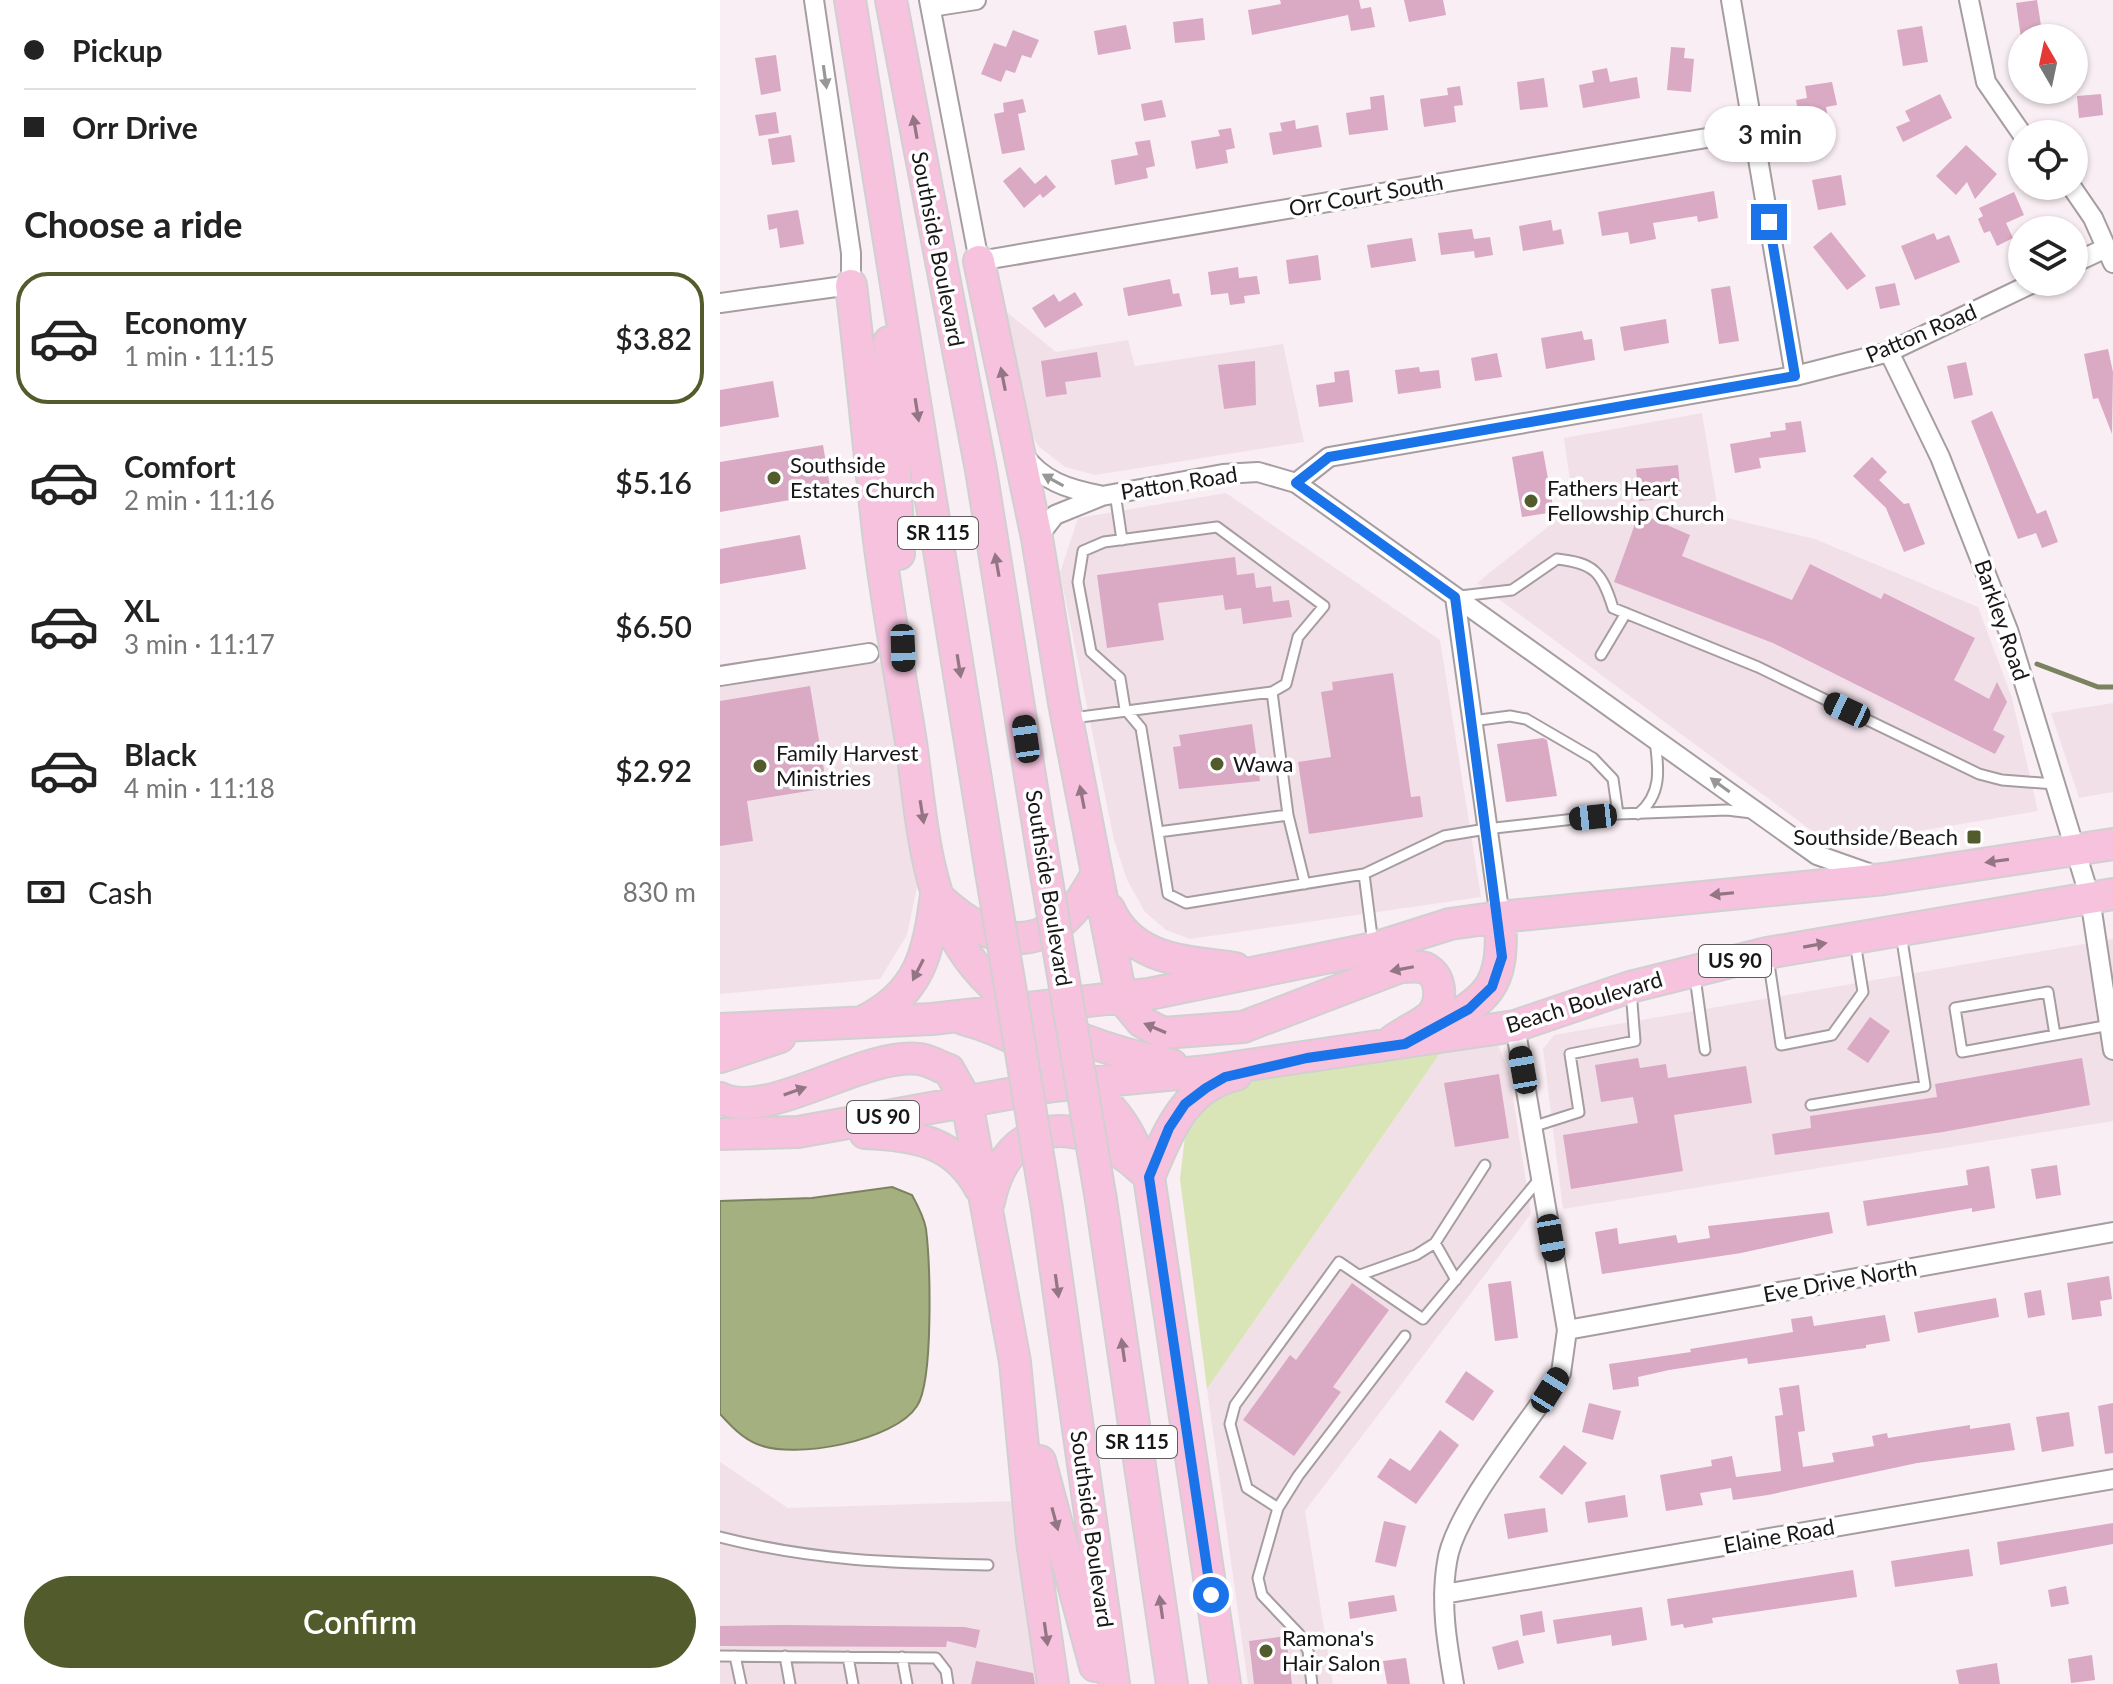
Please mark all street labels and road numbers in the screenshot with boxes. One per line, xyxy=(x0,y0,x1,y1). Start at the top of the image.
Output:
street label: Southside Boulevard xyxy=(906,149,971,349)
street label: Orr Court South xyxy=(1287,168,1445,221)
street label: Patton Road xyxy=(1861,297,1980,368)
street label: Patton Road xyxy=(1119,460,1239,505)
road number: SR 115 xyxy=(898,517,978,549)
street label: Barkley Road xyxy=(1969,556,2036,684)
street label: Southside Boulevard xyxy=(1021,788,1078,988)
road number: US 90 xyxy=(1699,945,1771,977)
street label: Beach Boulevard xyxy=(1502,965,1665,1038)
road number: US 90 xyxy=(847,1101,919,1133)
street label: Eve Drive North xyxy=(1761,1254,1919,1307)
road number: SR 115 xyxy=(1097,1426,1177,1458)
street label: Southside Boulevard xyxy=(1065,1429,1120,1629)
street label: Elaine Road xyxy=(1721,1512,1837,1559)

